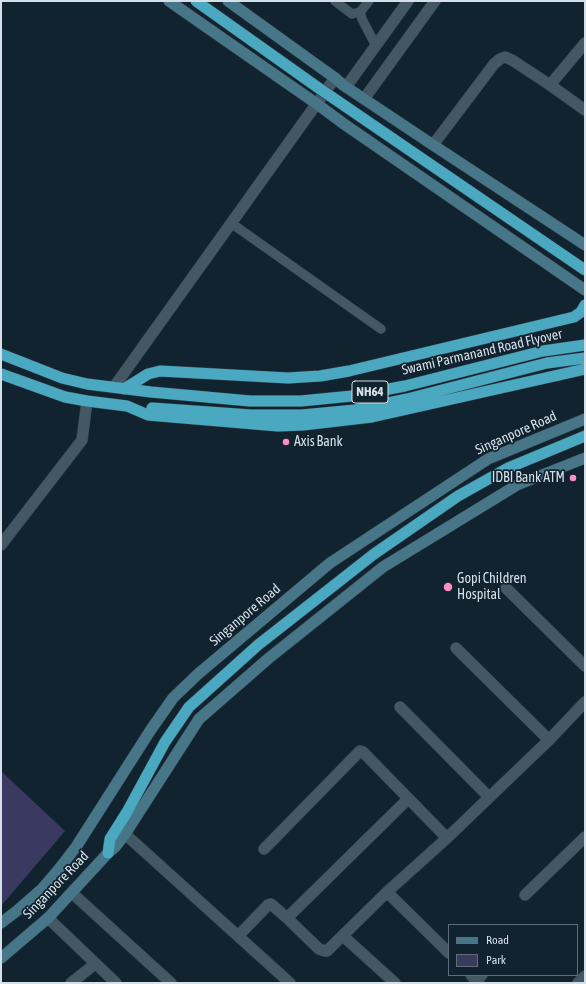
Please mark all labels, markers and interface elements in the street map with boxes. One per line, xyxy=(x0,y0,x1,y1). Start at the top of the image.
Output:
street label: Swami Parmanand Road Flyover xyxy=(400,325,564,379)
road number: NH64 xyxy=(352,381,388,403)
street label: Singanpore Road xyxy=(473,408,559,458)
place label: Axis Bank xyxy=(294,434,343,450)
marker: Axis Bank xyxy=(281,437,291,447)
place label: IDBI Bank ATM xyxy=(492,470,565,486)
marker: IDBI Bank ATM xyxy=(568,473,578,483)
place label: Gopi Children Hospital xyxy=(457,571,527,604)
street label: Singanpore Road xyxy=(206,581,284,649)
marker: Gopi Children Hospital xyxy=(442,581,454,593)
street label: Singanpore Road xyxy=(20,848,92,922)
legend xyxy=(448,924,578,976)
text: Road xyxy=(486,933,509,947)
text: Park xyxy=(486,953,506,967)

